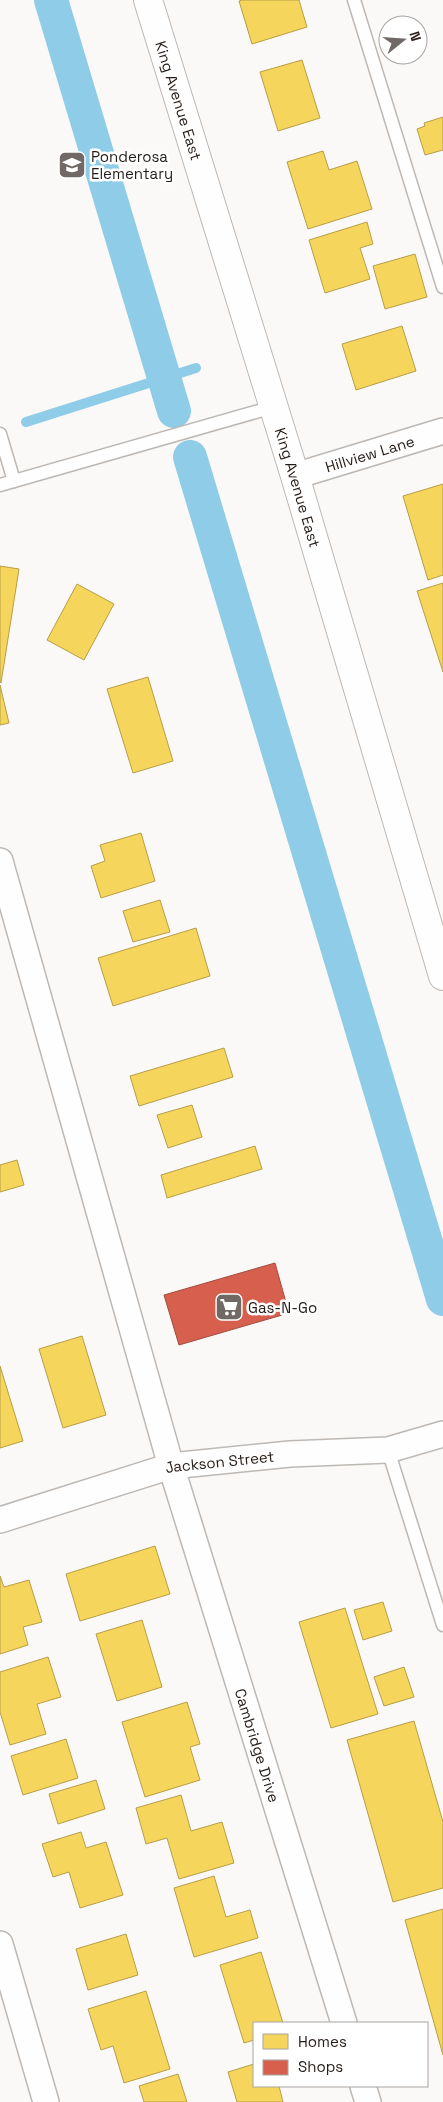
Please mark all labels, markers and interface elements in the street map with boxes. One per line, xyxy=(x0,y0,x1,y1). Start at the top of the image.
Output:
north arrow xyxy=(378,15,428,65)
text: N xyxy=(405,29,425,43)
street label: King Avenue East xyxy=(152,38,206,162)
place label: Ponderosa Elementary xyxy=(91,147,173,183)
school or university icon: Ponderosa Elementary xyxy=(57,150,87,180)
street label: King Avenue East xyxy=(271,425,325,550)
street label: Hillview Lane xyxy=(323,431,417,476)
supermarket icon: Gas-N-Go xyxy=(214,1292,244,1322)
place label: Gas-N-Go xyxy=(248,1298,317,1317)
street label: Jackson Street xyxy=(162,1446,275,1477)
street label: Cambridge Drive xyxy=(231,1686,284,1805)
legend xyxy=(253,2022,428,2087)
text: Homes xyxy=(298,2032,347,2051)
text: Shops xyxy=(298,2057,343,2076)

